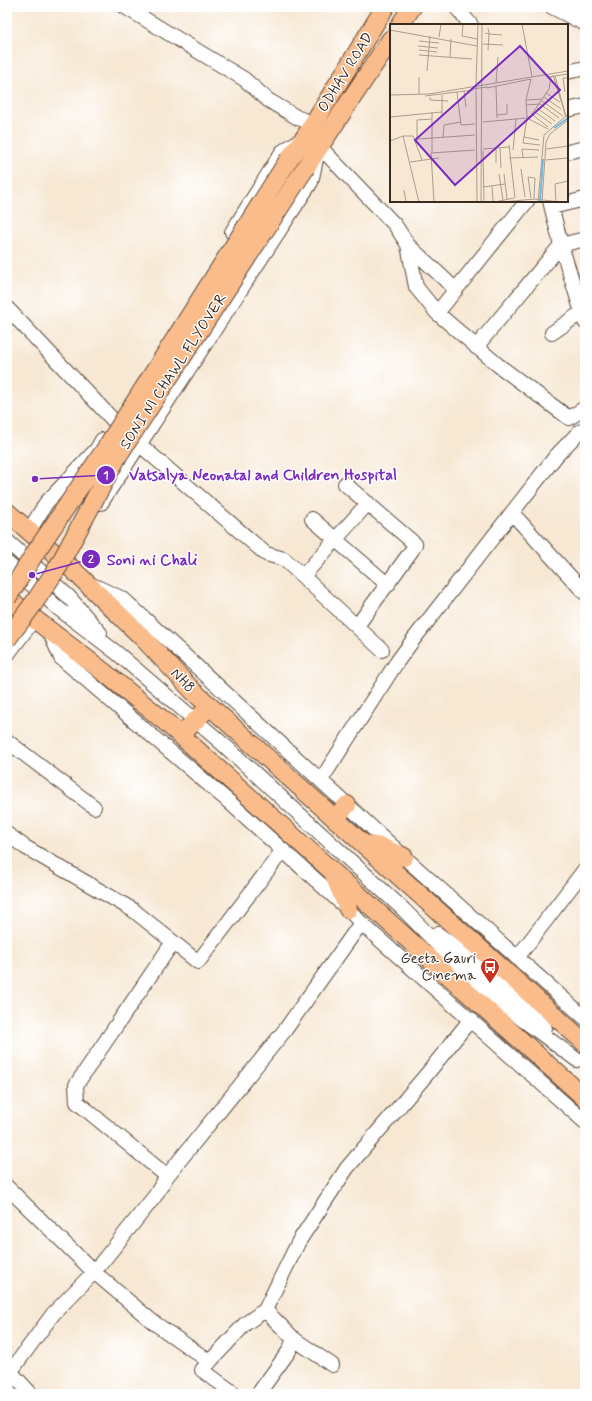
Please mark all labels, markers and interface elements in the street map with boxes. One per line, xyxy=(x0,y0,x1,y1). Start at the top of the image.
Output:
inset map xyxy=(390,24,568,202)
street label: ODHAV ROAD xyxy=(313,29,378,116)
street label: SONI NI CHAWL FLYOVER xyxy=(116,289,232,454)
callout: Vatsalya Neonatal and Children Hospital xyxy=(96,461,411,489)
text: Vatsalya Neonatal and Children Hospital xyxy=(129,465,397,486)
text: 1 xyxy=(103,468,109,484)
callout: Soni ni Chali xyxy=(81,545,203,573)
text: Soni ni Chali xyxy=(107,550,198,571)
text: 2 xyxy=(88,552,94,568)
street label: NH8 xyxy=(166,664,199,697)
place label: Geeta Gauri Cinema xyxy=(401,949,477,986)
bus stop icon: Geeta Gauri Cinema xyxy=(479,956,501,984)

